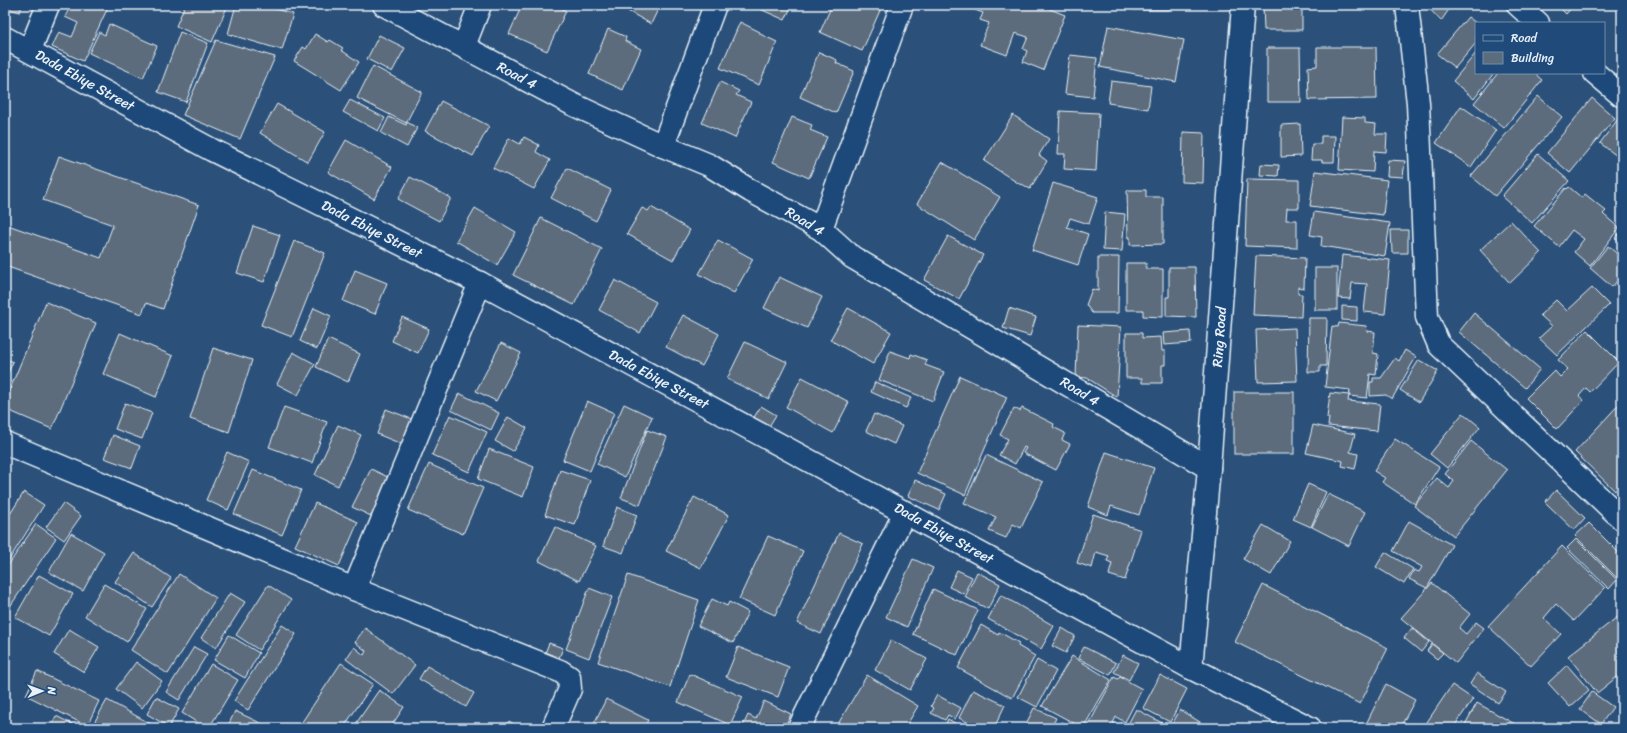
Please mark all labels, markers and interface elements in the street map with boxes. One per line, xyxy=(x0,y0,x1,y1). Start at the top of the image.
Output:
legend xyxy=(1475,22,1605,74)
text: Road xyxy=(1511,27,1538,49)
street label: Dada Ebiye Street xyxy=(30,43,140,119)
text: Building xyxy=(1511,47,1554,69)
street label: Road 4 xyxy=(492,54,542,97)
street label: Dada Ebiye Street xyxy=(317,193,428,266)
street label: Road 4 xyxy=(780,200,830,243)
street label: Ring Road xyxy=(1205,304,1234,368)
street label: Dada Ebiye Street xyxy=(604,342,715,417)
street label: Road 4 xyxy=(1055,370,1105,413)
street label: Dada Ebiye Street xyxy=(889,496,999,572)
north arrow xyxy=(22,671,62,711)
text: N xyxy=(42,686,61,695)

